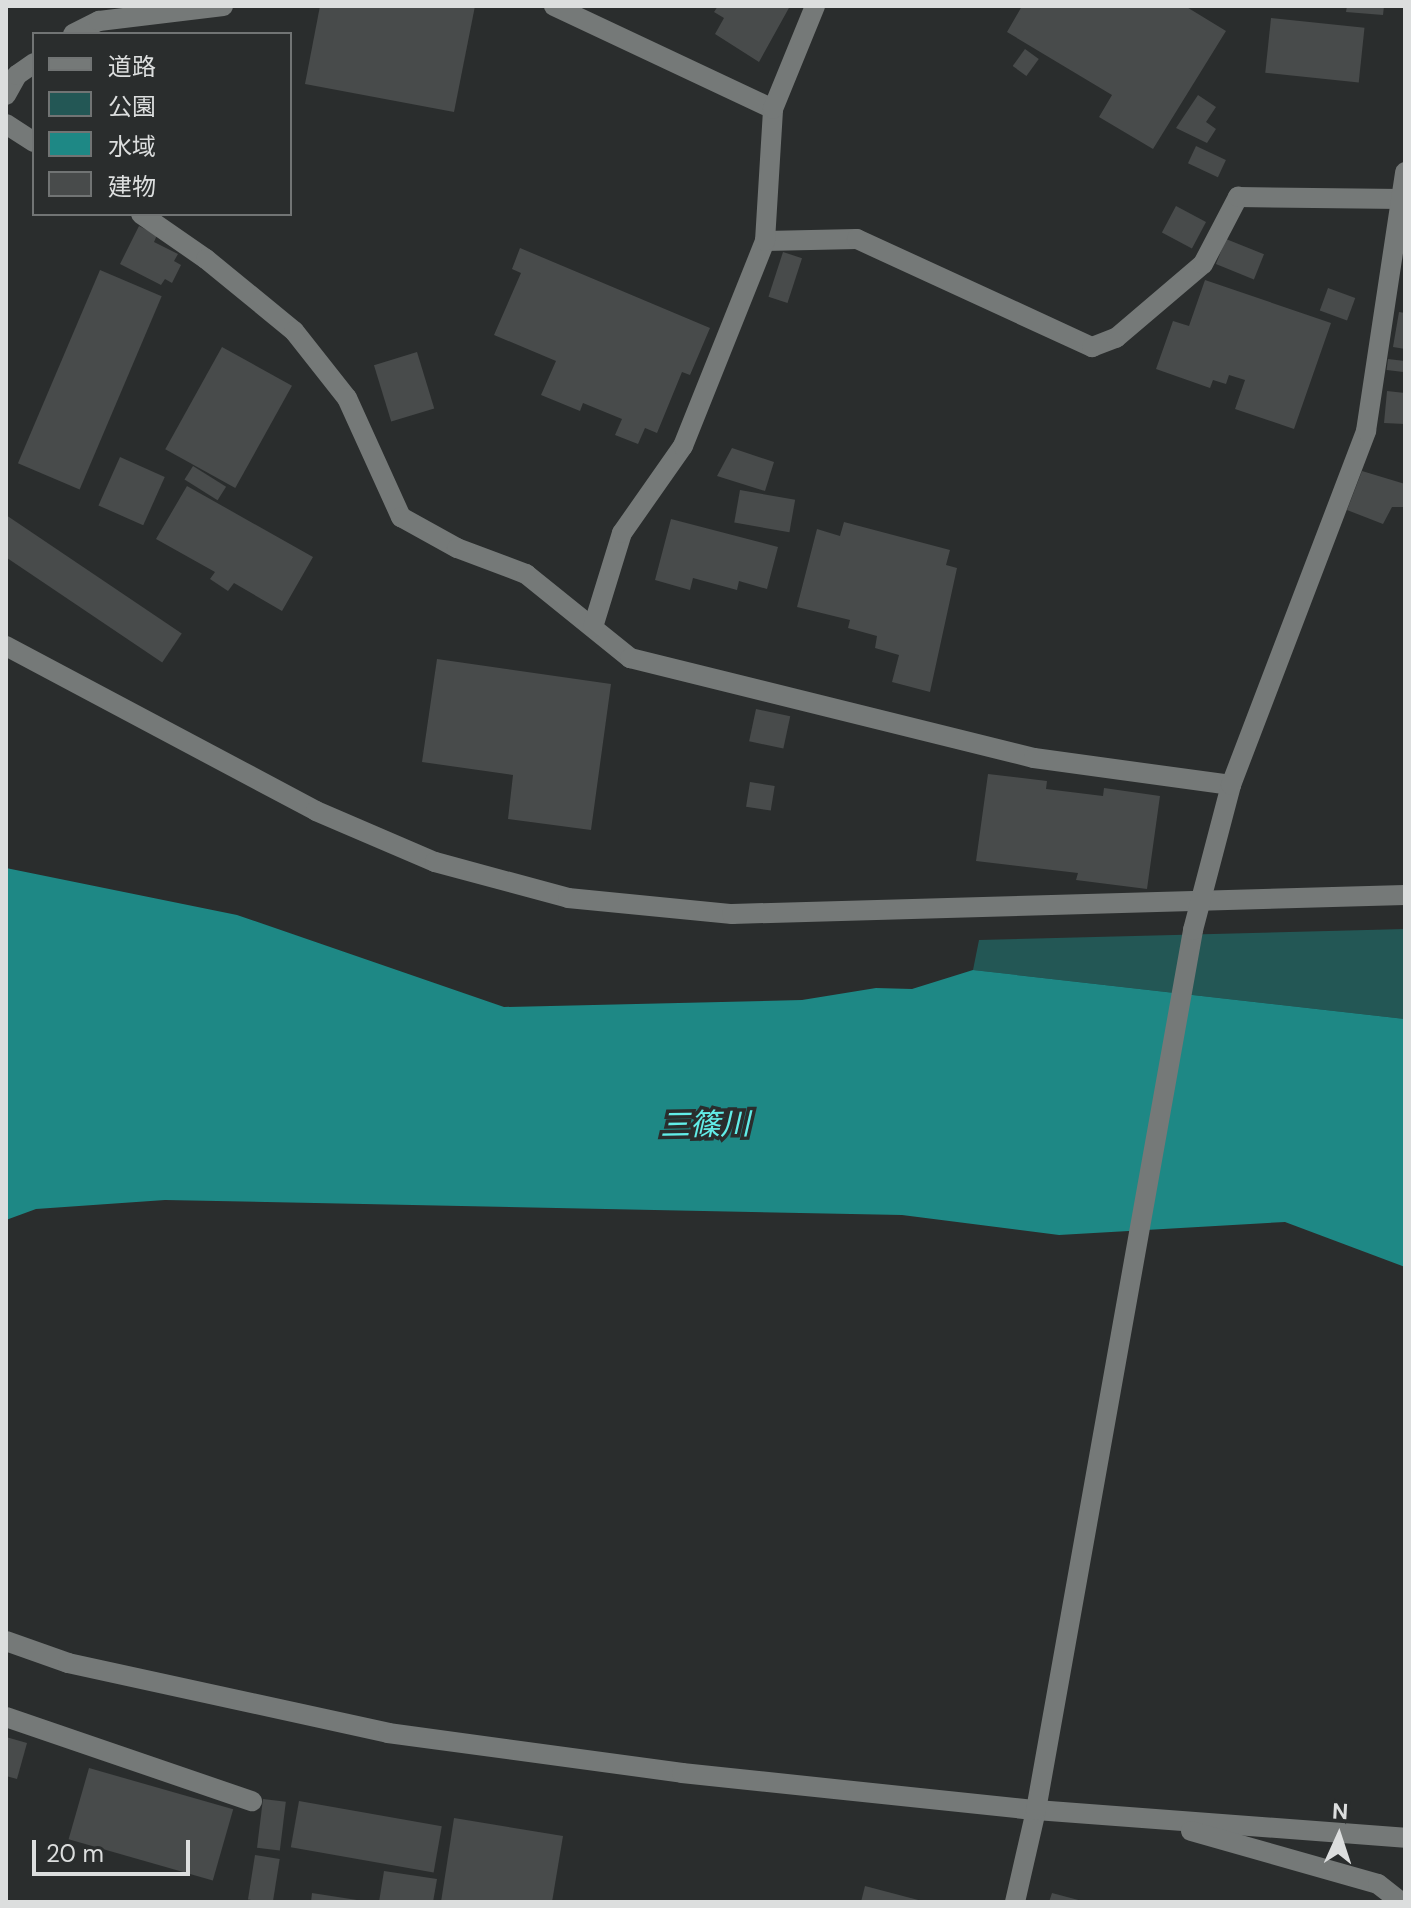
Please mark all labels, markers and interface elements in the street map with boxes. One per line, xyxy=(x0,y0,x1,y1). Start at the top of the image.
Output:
legend xyxy=(32,32,292,216)
text: 道路 xyxy=(108,51,156,82)
text: 公園 xyxy=(108,91,156,122)
text: 水域 xyxy=(108,131,156,162)
text: 建物 xyxy=(108,171,156,202)
water label: 三篠川 xyxy=(660,1106,750,1144)
north arrow xyxy=(1299,1796,1379,1876)
text: N xyxy=(1332,1797,1349,1826)
scale bar xyxy=(36,1824,194,1874)
text: 20 m xyxy=(46,1838,104,1869)

